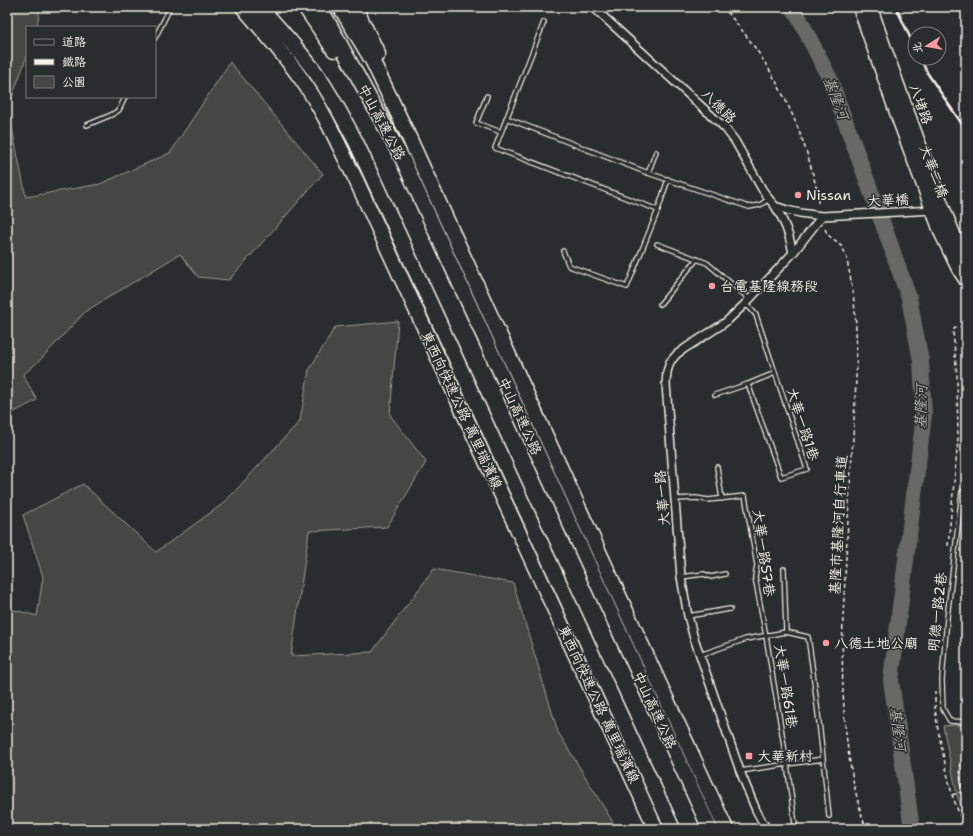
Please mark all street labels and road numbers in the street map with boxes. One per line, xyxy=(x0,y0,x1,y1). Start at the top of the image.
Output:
street label: 中山高速公路 xyxy=(354,81,410,163)
street label: 八堵路 xyxy=(905,81,937,127)
street label: 八德路 xyxy=(698,85,740,127)
street label: 大華二橋 xyxy=(916,142,952,200)
street label: 大華橋 xyxy=(867,190,909,210)
street label: 東西向快速公路 萬里瑞濱線 xyxy=(417,328,507,492)
street label: 中山高速公路 xyxy=(494,374,546,458)
street label: 大華一路1巷 xyxy=(783,385,824,464)
street label: 基隆市基隆河自行車道 xyxy=(825,455,851,595)
street label: 大華一路 xyxy=(651,469,673,527)
street label: 大華一路57巷 xyxy=(749,508,779,599)
street label: 明德一路2巷 xyxy=(924,570,950,653)
street label: 東西向快速公路 萬里瑞濱線 xyxy=(554,622,644,786)
street label: 大華一路61巷 xyxy=(770,643,802,730)
street label: 中山高速公路 xyxy=(629,668,681,752)

